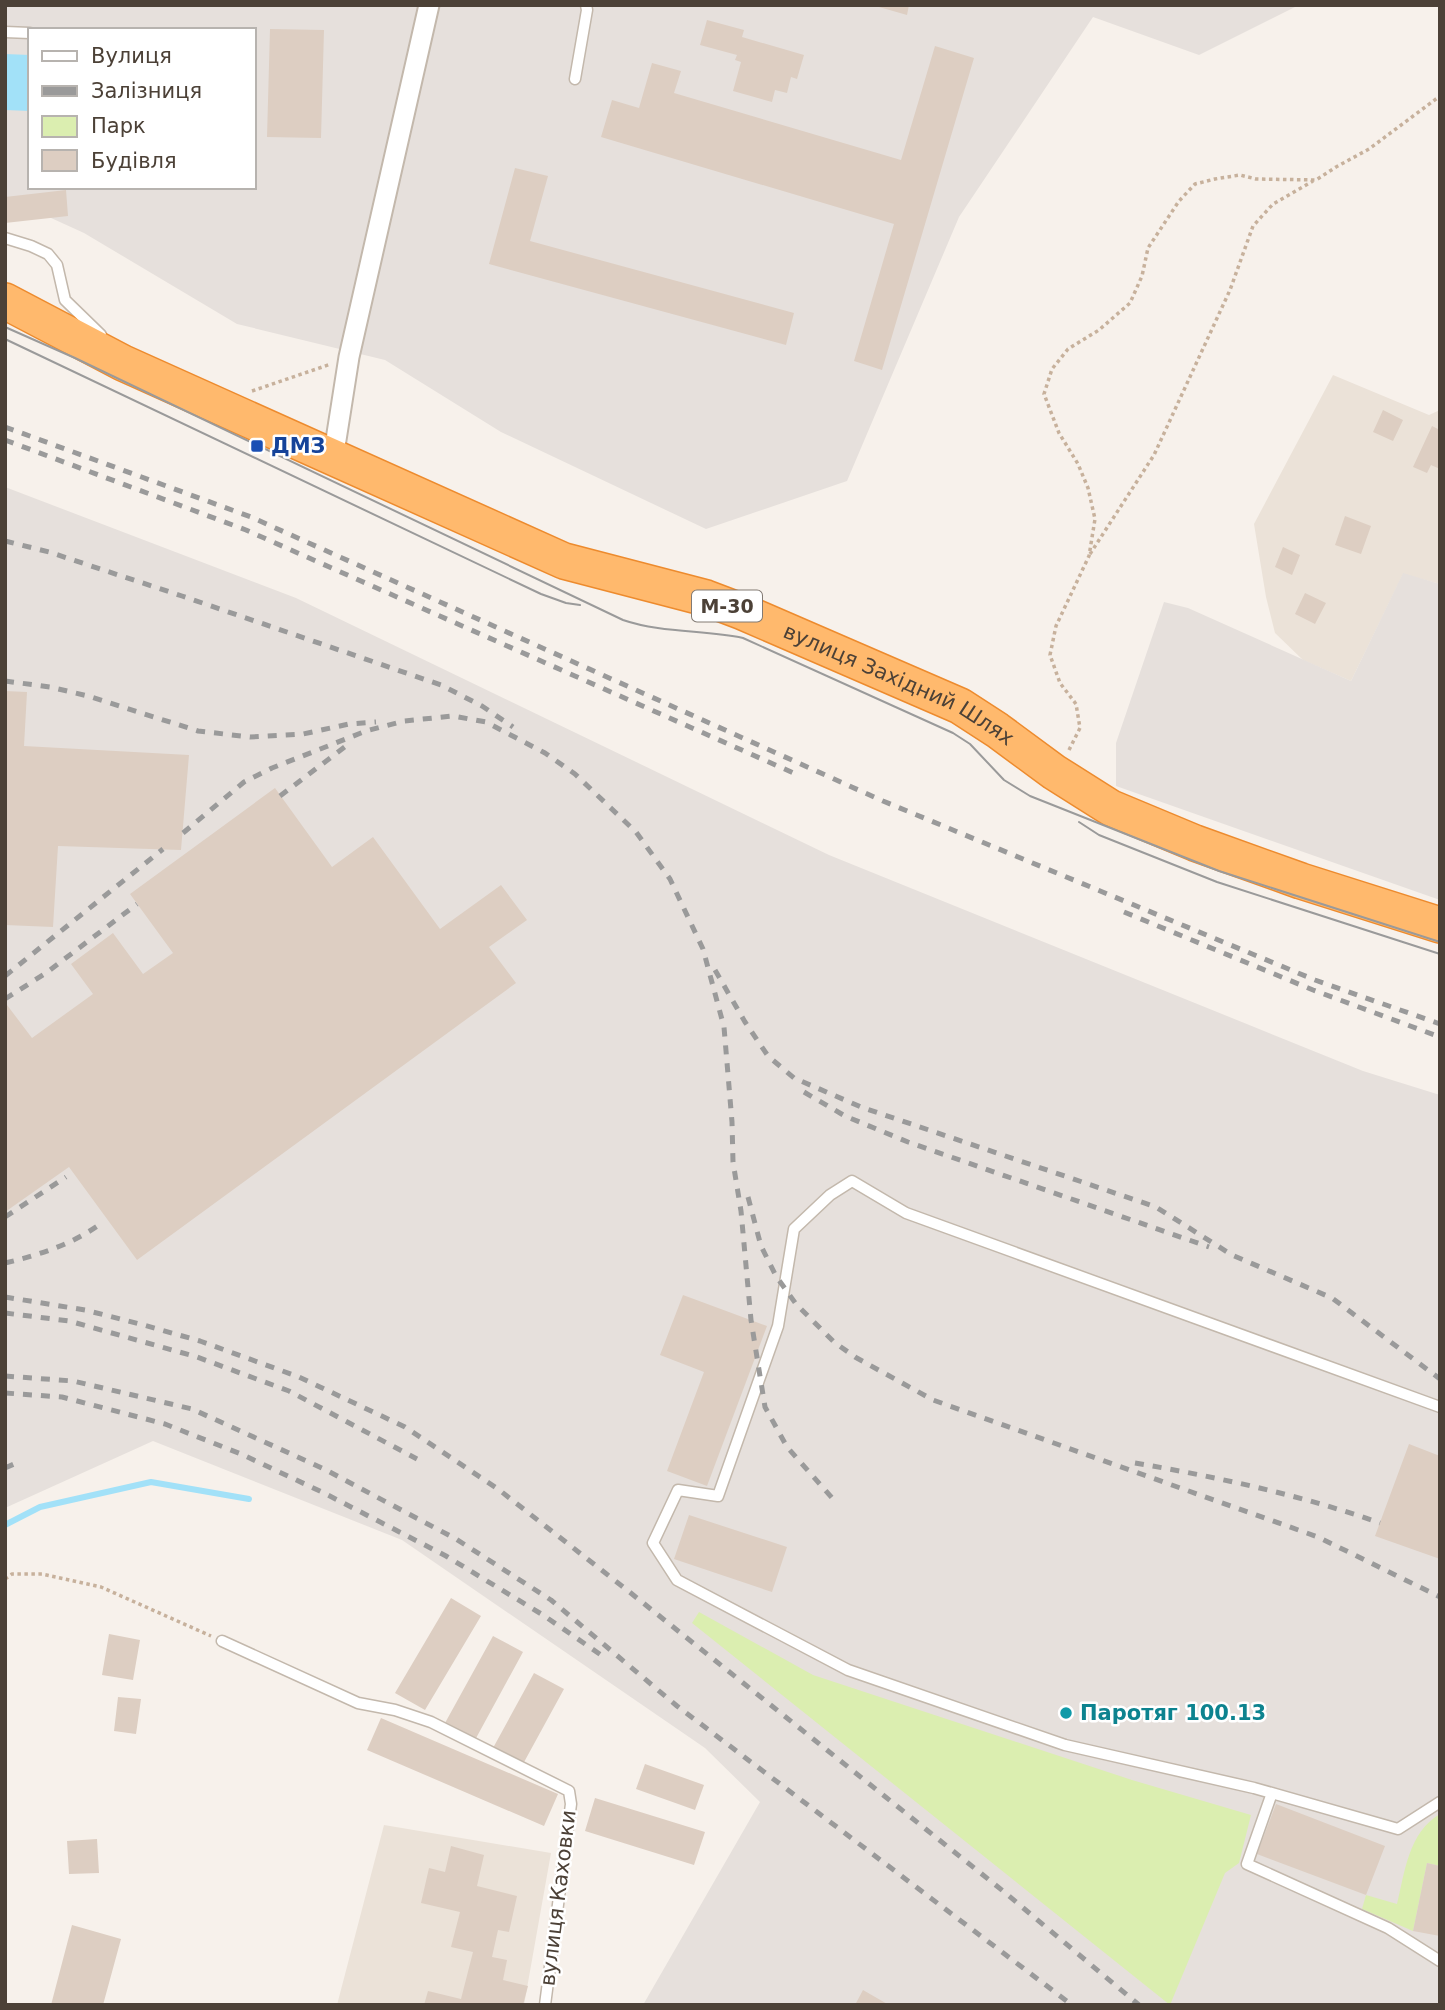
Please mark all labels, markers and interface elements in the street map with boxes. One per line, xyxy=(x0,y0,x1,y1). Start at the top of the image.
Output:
legend xyxy=(28,28,256,189)
text: Вулиця xyxy=(91,44,172,68)
text: Залізниця xyxy=(91,79,202,103)
text: Парк xyxy=(91,114,146,138)
text: Будівля xyxy=(91,149,177,173)
place label: ДМЗ xyxy=(271,434,326,458)
marker: ДМЗ xyxy=(249,438,265,454)
road number: М-30 xyxy=(692,590,762,622)
street label: вулиця Західний Шлях xyxy=(780,619,1019,750)
place label: Паротяг 100.13 xyxy=(1080,1701,1266,1725)
marker: Паротяг 100.13 xyxy=(1058,1705,1074,1721)
street label: вулиця Каховки xyxy=(535,1809,581,1987)

